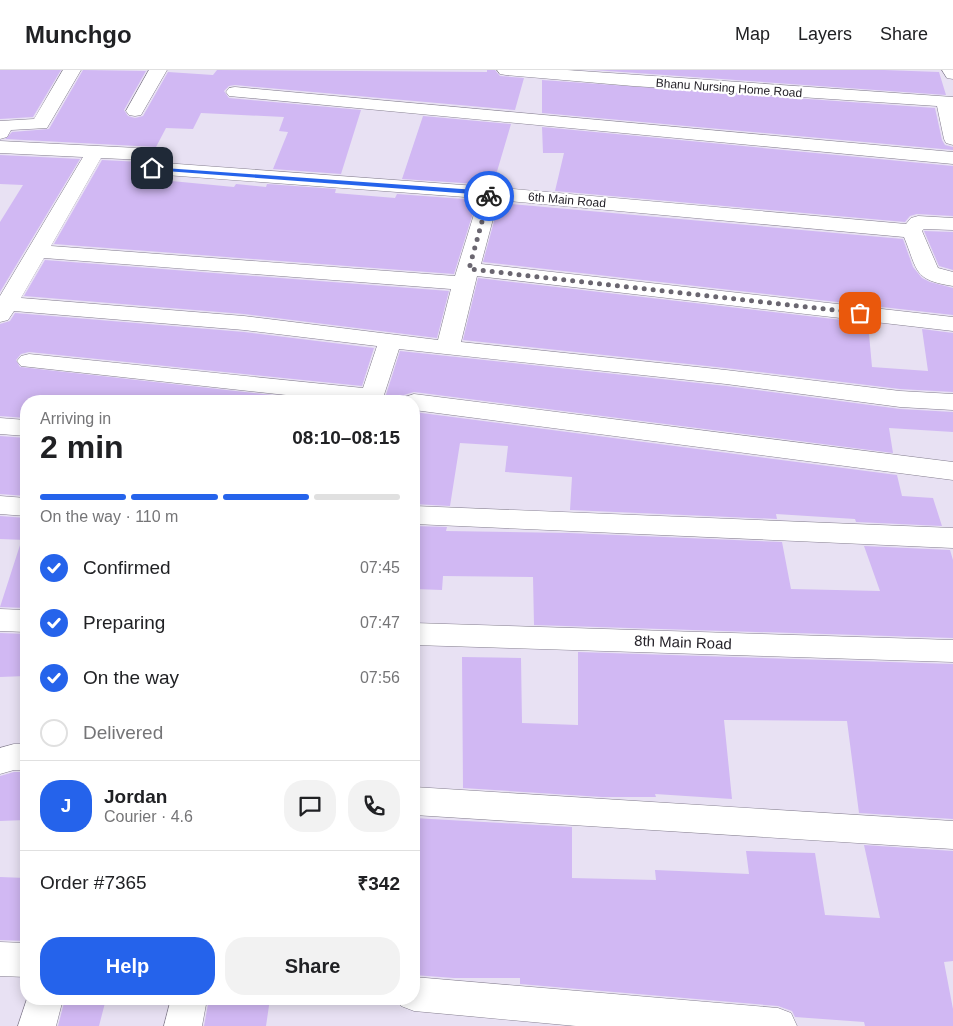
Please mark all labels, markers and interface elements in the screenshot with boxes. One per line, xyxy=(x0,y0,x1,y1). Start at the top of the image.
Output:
text: Munchgo xyxy=(25,21,132,48)
text: Map xyxy=(735,24,770,44)
text: Layers xyxy=(798,24,852,44)
text: Share xyxy=(880,24,928,44)
street label: Bhanu Nursing Home Road xyxy=(655,76,803,100)
pin xyxy=(131,147,173,189)
icon: home xyxy=(138,154,166,182)
courier xyxy=(464,171,514,221)
icon: bike xyxy=(475,182,503,210)
street label: 6th Main Road xyxy=(528,190,606,210)
pin xyxy=(839,292,881,334)
icon: bag xyxy=(846,299,874,327)
text: Arriving in xyxy=(40,410,111,427)
text: 08:10–08:15 xyxy=(292,427,400,448)
text: 2 min xyxy=(40,429,124,465)
text: On the way · 110 m xyxy=(40,508,178,525)
icon: check xyxy=(40,554,68,582)
text: Confirmed xyxy=(83,557,171,578)
text: 07:45 xyxy=(360,559,400,576)
icon: check xyxy=(40,609,68,637)
text: Preparing xyxy=(83,612,165,633)
text: 07:47 xyxy=(360,614,400,631)
street label: 8th Main Road xyxy=(634,632,732,652)
icon: check xyxy=(40,664,68,692)
text: On the way xyxy=(83,667,179,688)
text: 07:56 xyxy=(360,669,400,686)
text: Delivered xyxy=(83,722,163,743)
button: chat xyxy=(284,780,336,832)
button: phone xyxy=(348,780,400,832)
text: Jordan xyxy=(104,786,167,807)
text: J xyxy=(61,795,71,816)
text: Courier · 4.6 xyxy=(104,808,193,825)
text: Order #7365 xyxy=(40,872,147,893)
text: ₹342 xyxy=(357,873,400,894)
button: Help xyxy=(40,937,215,995)
button: Share xyxy=(225,937,400,995)

